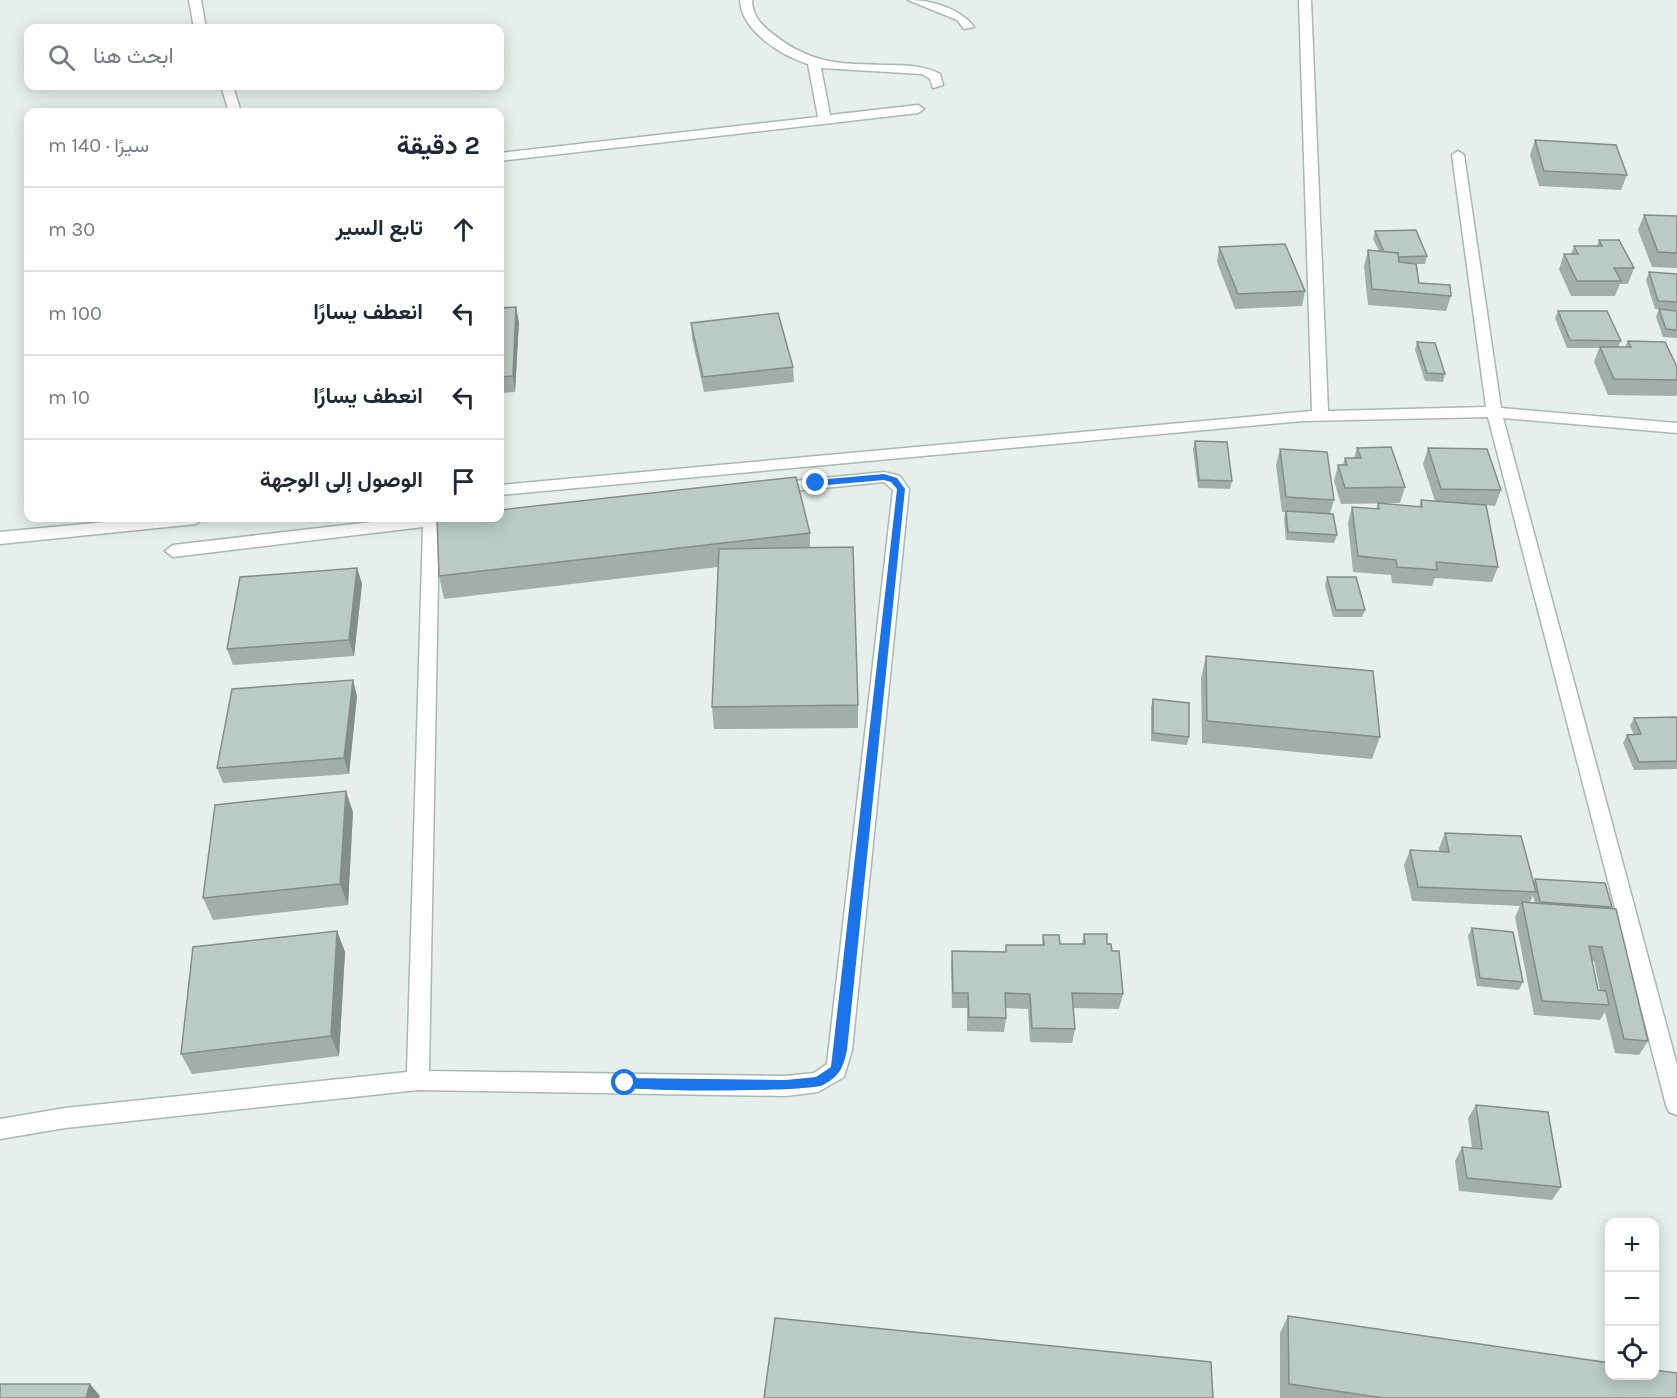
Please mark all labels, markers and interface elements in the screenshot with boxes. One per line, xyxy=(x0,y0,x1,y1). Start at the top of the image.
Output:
search box xyxy=(24,24,504,90)
icon: search xyxy=(45,41,78,74)
text: ابحث هنا xyxy=(93,43,174,69)
text: 2 دقيقة xyxy=(396,130,480,161)
text: سيرًا · 140 m xyxy=(48,134,149,157)
icon: ahead xyxy=(447,213,480,246)
text: تابع السير xyxy=(335,215,423,241)
text: 30 m xyxy=(48,218,95,241)
icon: left xyxy=(447,297,480,330)
text: انعطف يسارًا xyxy=(313,299,423,325)
text: 100 m xyxy=(48,302,102,325)
icon: left xyxy=(447,381,480,414)
text: انعطف يسارًا xyxy=(313,383,423,409)
text: 10 m xyxy=(48,386,90,409)
icon: arrive xyxy=(447,465,480,498)
text: الوصول إلى الوجهة xyxy=(260,467,423,493)
route end xyxy=(802,469,828,495)
route start xyxy=(611,1069,637,1095)
map controls xyxy=(1605,1218,1659,1380)
button: + xyxy=(1605,1218,1659,1272)
button: − xyxy=(1605,1272,1659,1326)
button: locate xyxy=(1605,1326,1659,1380)

